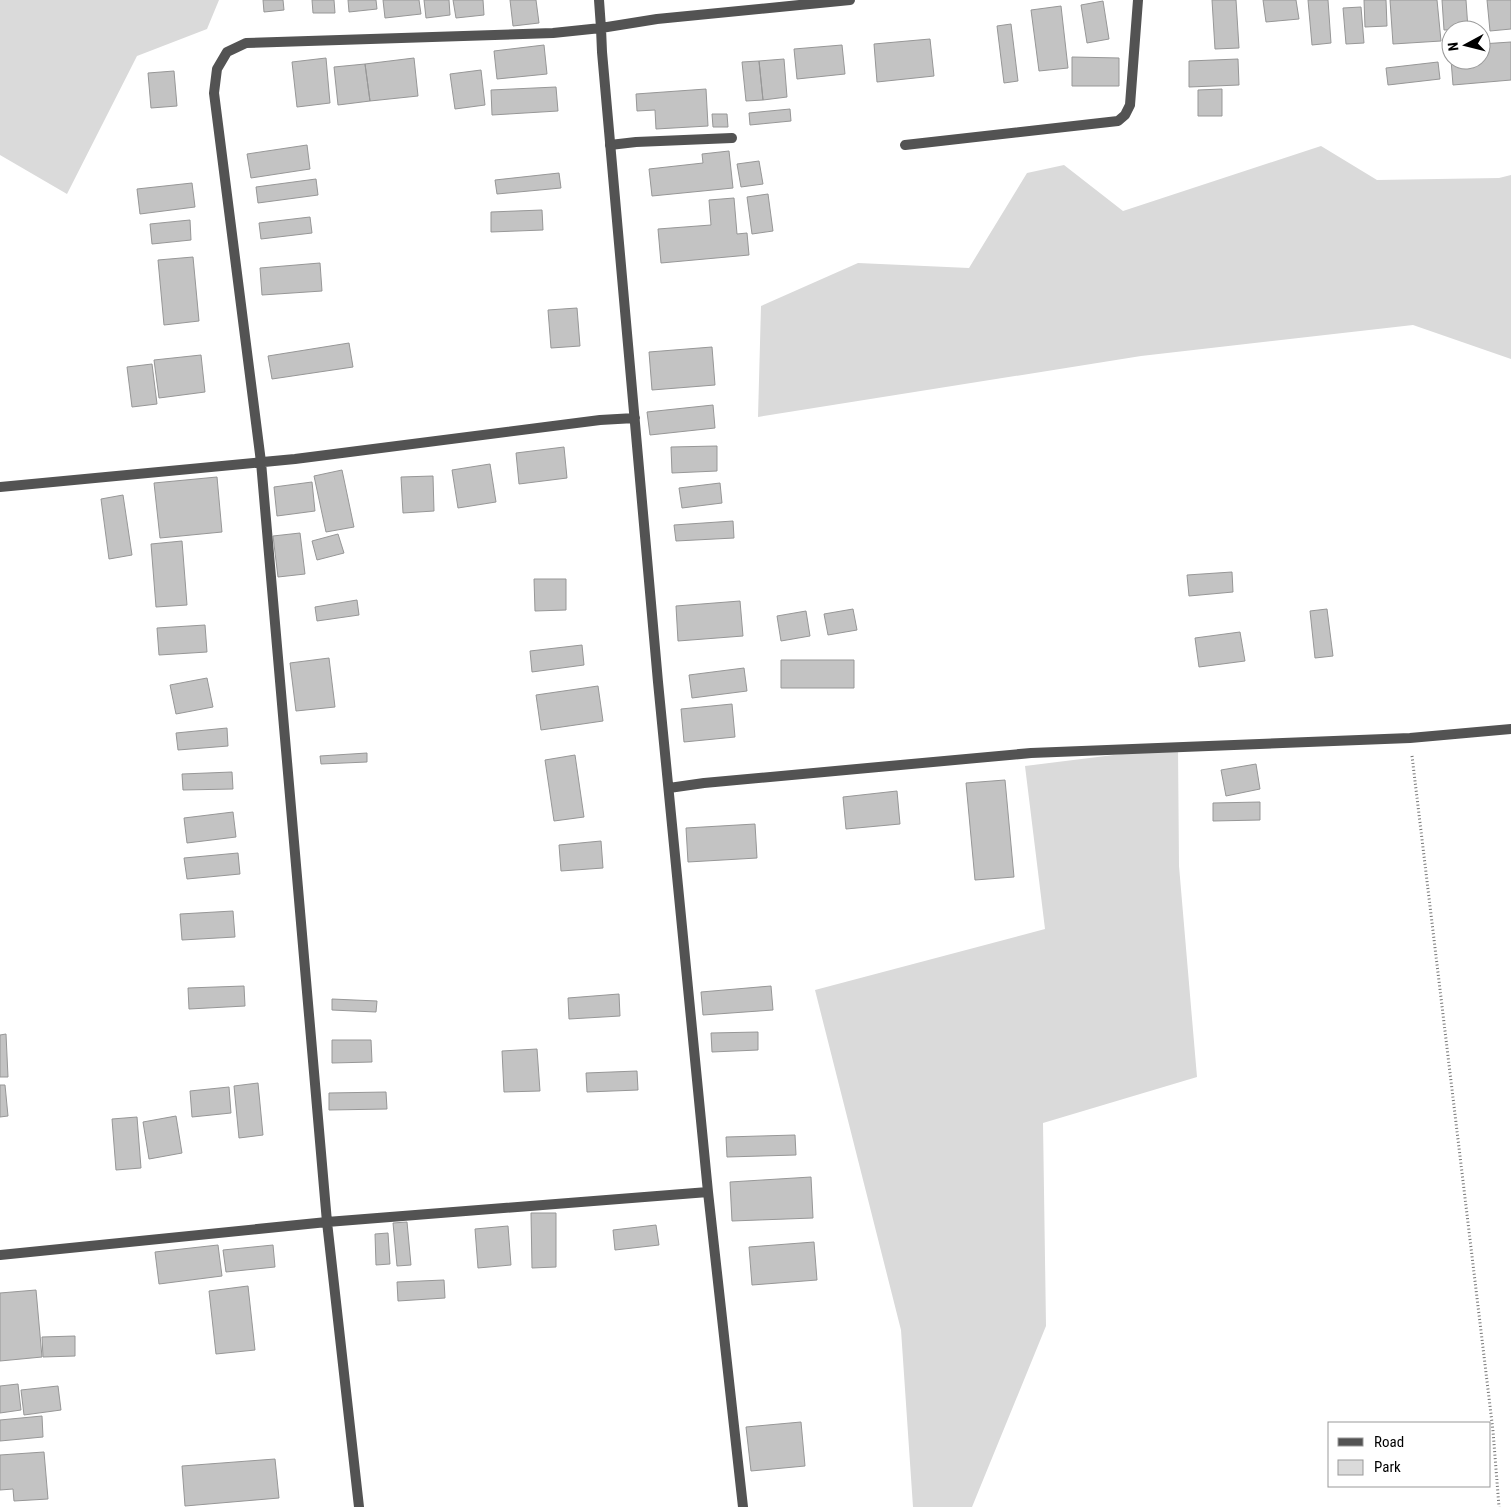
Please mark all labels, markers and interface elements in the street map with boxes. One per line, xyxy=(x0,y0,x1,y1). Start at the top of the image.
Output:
north arrow xyxy=(1441,20,1491,70)
text: N xyxy=(1445,41,1462,52)
legend xyxy=(1328,1422,1491,1487)
text: Road xyxy=(1374,1433,1404,1451)
text: Park xyxy=(1374,1458,1401,1476)

